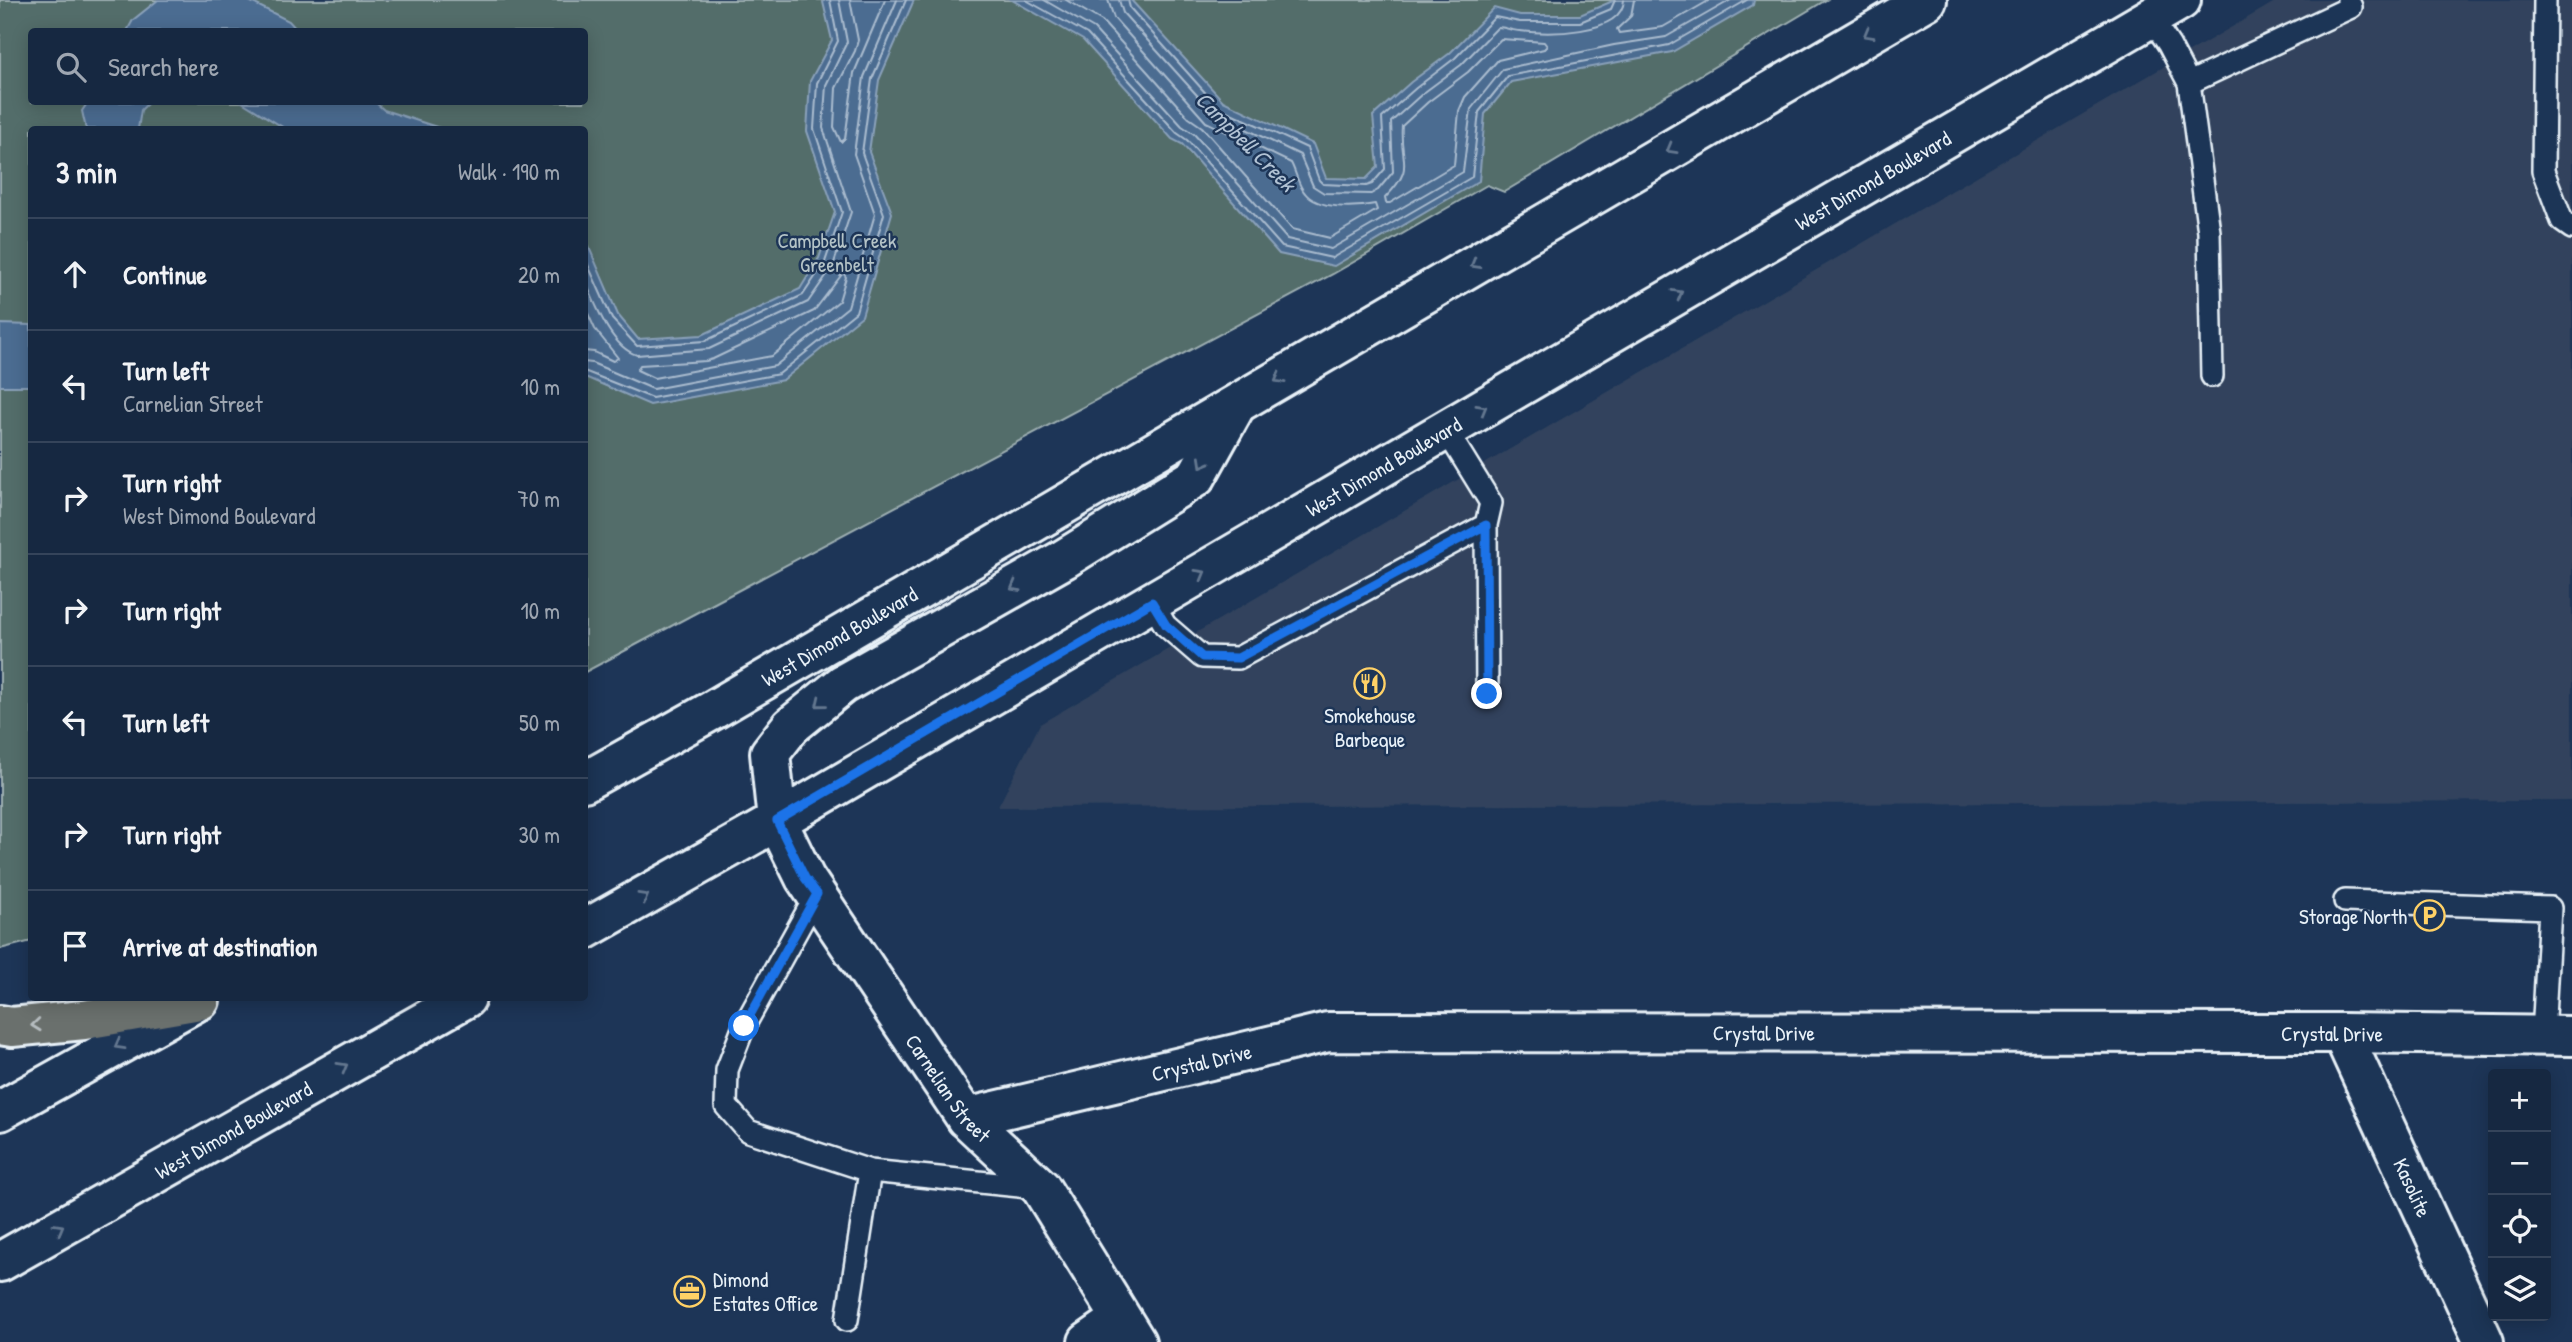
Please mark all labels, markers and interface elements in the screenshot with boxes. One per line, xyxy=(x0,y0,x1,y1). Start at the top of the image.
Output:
one-way arrow xyxy=(1862,26,1875,39)
search box xyxy=(28,28,588,105)
icon: search xyxy=(52,48,90,86)
text: Search here xyxy=(108,49,219,84)
water label: Campbell Creek xyxy=(1188,84,1305,200)
street label: West Dimond Boulevard xyxy=(1790,123,1956,237)
one-way arrow xyxy=(1666,141,1679,154)
text: 3 min xyxy=(56,152,117,192)
text: Walk · 190 m xyxy=(458,156,560,187)
park label: Campbell Creek Greenbelt xyxy=(778,226,897,279)
icon: ahead xyxy=(56,255,94,293)
one-way arrow xyxy=(1470,256,1482,269)
text: Continue xyxy=(123,257,207,292)
text: 20 m xyxy=(518,259,560,290)
one-way arrow xyxy=(1671,290,1684,303)
text: Turn left xyxy=(123,353,209,388)
icon: left xyxy=(56,367,94,405)
text: 10 m xyxy=(520,371,560,402)
one-way arrow xyxy=(1273,371,1286,384)
text: Carnelian Street xyxy=(123,388,263,419)
one-way arrow xyxy=(1474,405,1487,418)
street label: West Dimond Boulevard xyxy=(1300,410,1467,523)
one-way arrow xyxy=(1198,456,1211,468)
text: Turn right xyxy=(123,465,221,500)
icon: right xyxy=(56,479,94,517)
text: 70 m xyxy=(517,483,560,514)
text: West Dimond Boulevard xyxy=(123,500,315,531)
one-way arrow xyxy=(1193,569,1206,582)
street label: West Dimond Boulevard xyxy=(756,579,922,693)
one-way arrow xyxy=(1010,579,1022,592)
icon: right xyxy=(56,591,94,629)
text: Turn right xyxy=(123,593,221,628)
text: 10 m xyxy=(520,595,560,626)
restaurant icon: Smokehouse Barbeque xyxy=(1353,666,1387,700)
route end xyxy=(1471,678,1502,709)
one-way arrow xyxy=(815,695,828,707)
place label: Smokehouse Barbeque xyxy=(1324,701,1416,754)
icon: left xyxy=(56,703,94,741)
text: Turn left xyxy=(123,705,209,740)
text: 50 m xyxy=(519,707,560,738)
icon: right xyxy=(56,815,94,853)
text: Turn right xyxy=(123,817,221,852)
text: 30 m xyxy=(518,819,560,850)
one-way arrow xyxy=(637,892,649,905)
parking icon: Storage North xyxy=(2413,899,2447,933)
place label: Storage North xyxy=(2299,902,2407,931)
icon: arrive xyxy=(56,927,94,965)
text: Arrive at destination xyxy=(123,929,318,964)
route start xyxy=(728,1010,759,1041)
one-way arrow xyxy=(30,1017,41,1032)
street label: Crystal Drive xyxy=(1713,1018,1815,1047)
street label: Crystal Drive xyxy=(2281,1018,2383,1048)
street label: Carnelian Street xyxy=(899,1028,998,1149)
street label: Crystal Drive xyxy=(1148,1036,1254,1088)
one-way arrow xyxy=(114,1037,126,1050)
one-way arrow xyxy=(335,1062,348,1075)
map controls xyxy=(2488,1069,2551,1321)
button: + xyxy=(2488,1069,2551,1132)
street label: West Dimond Boulevard xyxy=(150,1074,317,1186)
button: − xyxy=(2488,1132,2551,1195)
street label: Kasolite xyxy=(2387,1153,2439,1222)
button: locate xyxy=(2488,1195,2551,1258)
one-way arrow xyxy=(52,1223,65,1236)
button: layers xyxy=(2488,1258,2551,1321)
place label: Dimond Estates Office xyxy=(713,1265,818,1318)
office icon: Dimond Estates Office xyxy=(673,1274,707,1308)

